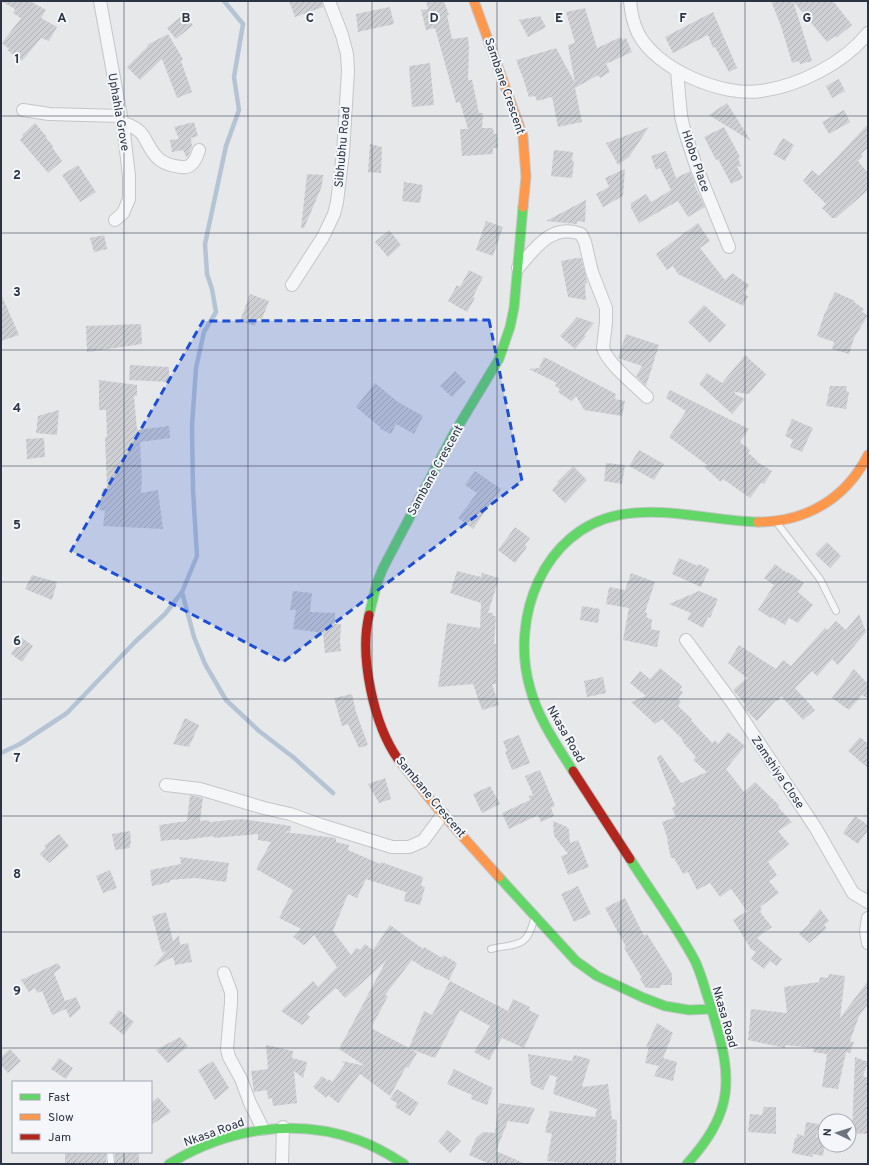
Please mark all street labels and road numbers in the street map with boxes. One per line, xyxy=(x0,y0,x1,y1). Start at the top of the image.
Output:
street label: Sambane Crescent xyxy=(480,36,528,137)
street label: Uphahla Grove xyxy=(103,72,133,152)
street label: Sibhubhu Road xyxy=(331,106,355,188)
street label: Hlobo Place xyxy=(677,128,713,194)
street label: Sambane Crescent xyxy=(404,422,467,519)
street label: Nkasa Road xyxy=(542,703,588,766)
street label: Zamshiya Close xyxy=(747,733,807,812)
street label: Sambane Crescent xyxy=(392,754,469,842)
street label: Nkasa Road xyxy=(708,985,740,1050)
street label: Nkasa Road xyxy=(182,1115,247,1151)

